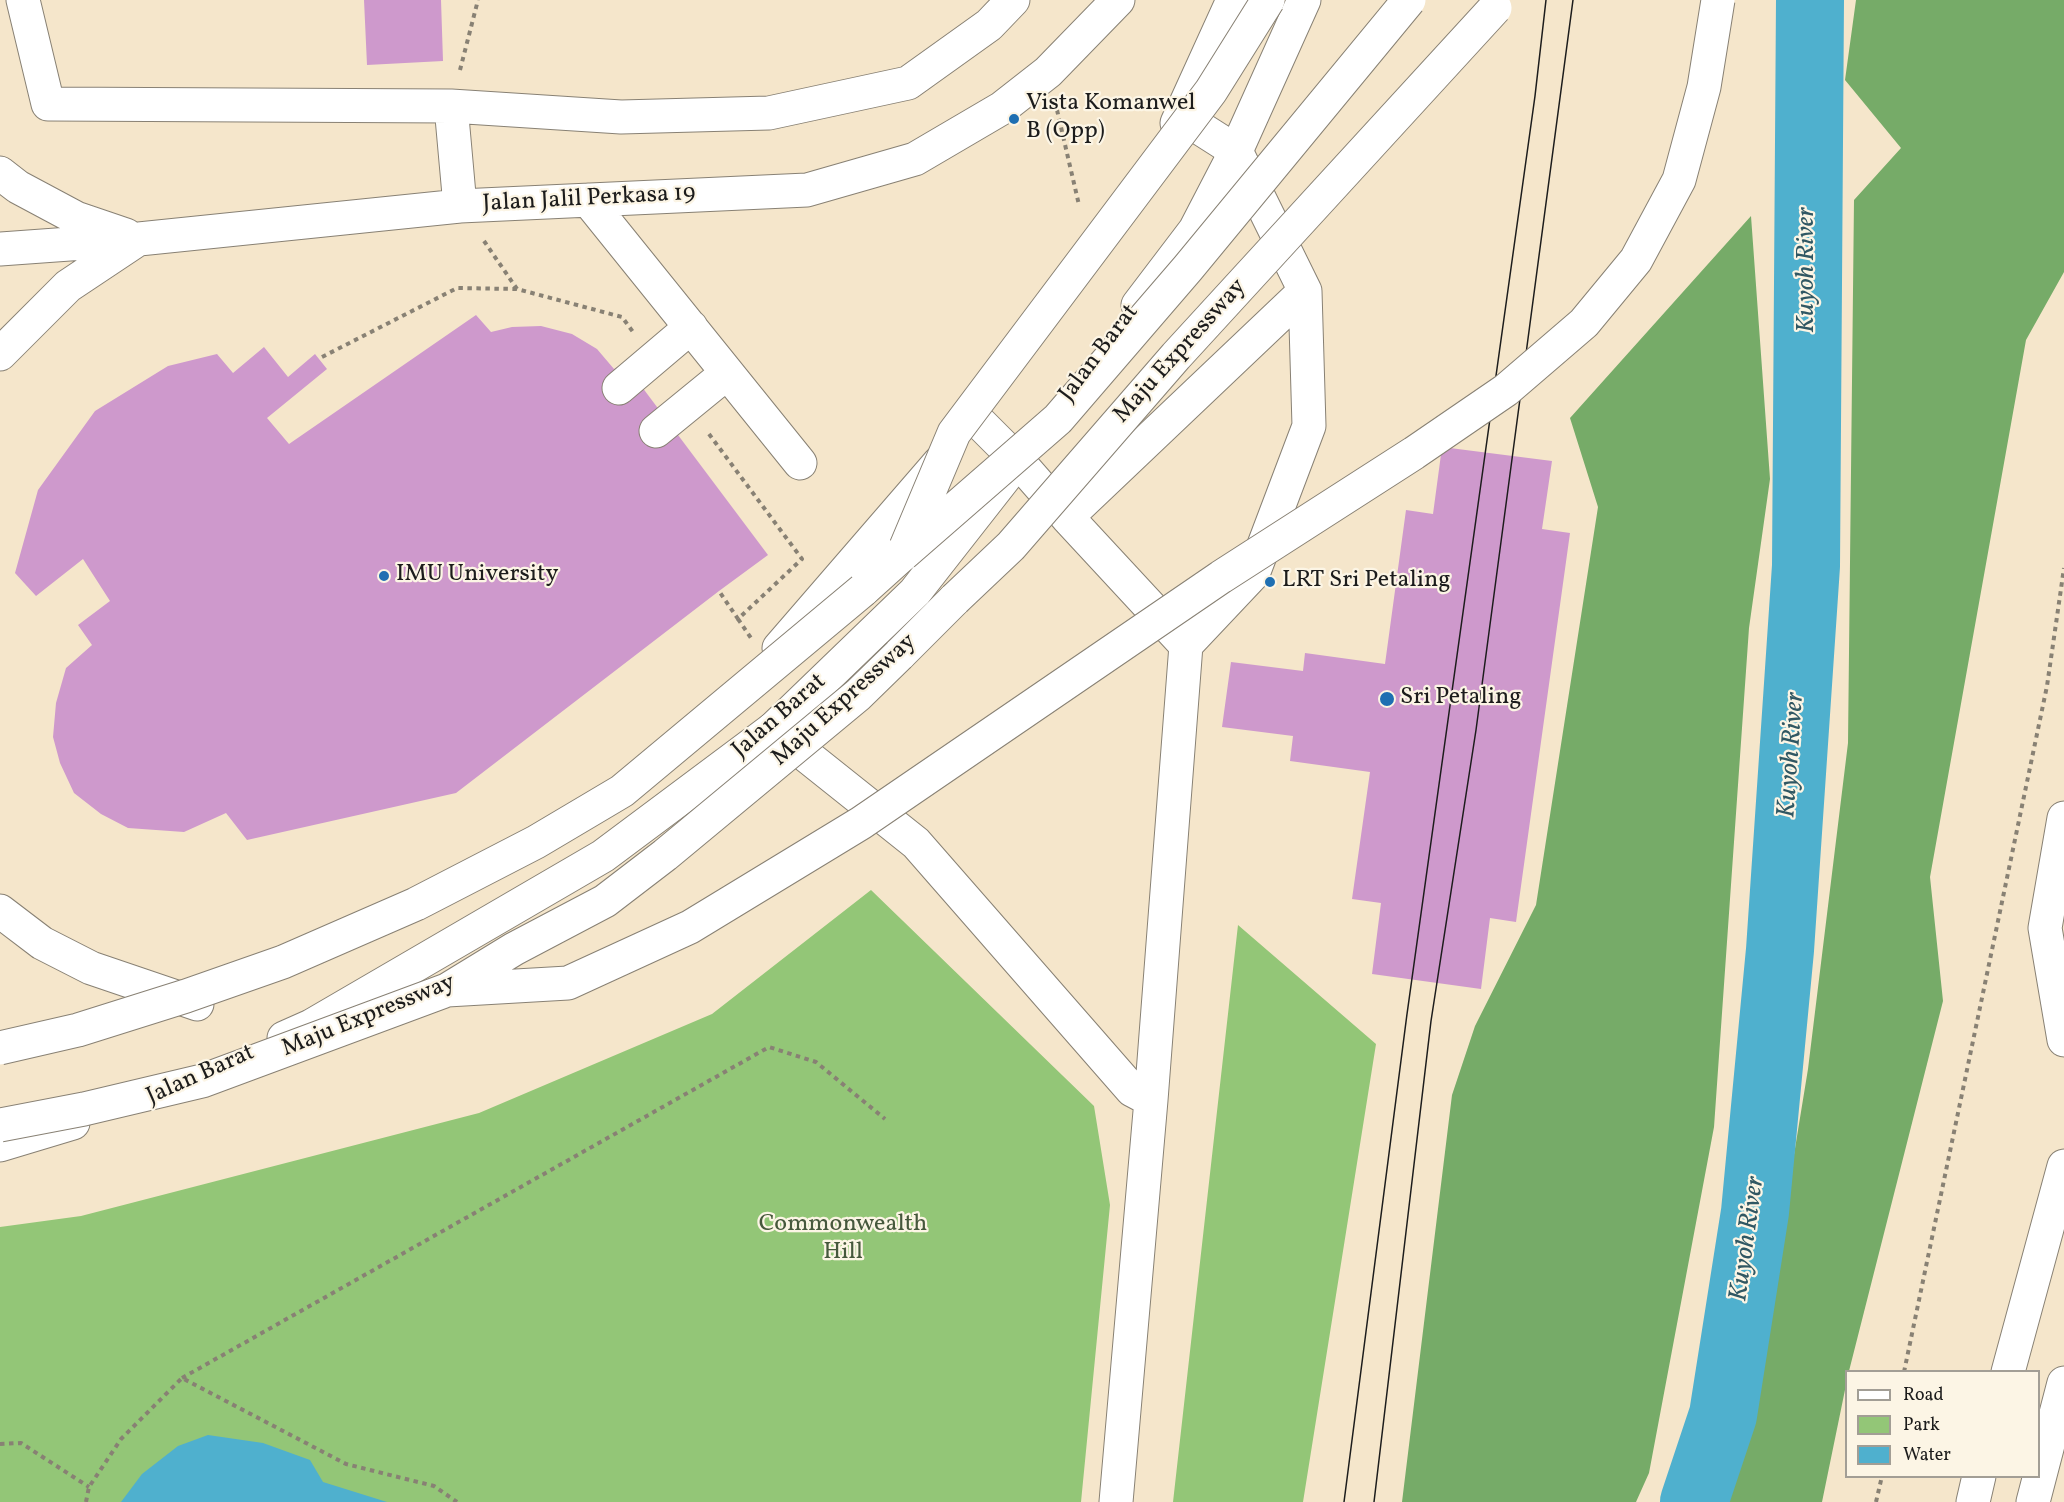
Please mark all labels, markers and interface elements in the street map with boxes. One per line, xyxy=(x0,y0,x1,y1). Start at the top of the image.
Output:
place label: Vista Komanwel B (Opp) xyxy=(1026,91,1195,147)
marker: Vista Komanwel B (Opp) xyxy=(1007,112,1021,126)
street label: Jalan Jalil Perkasa 19 xyxy=(482,180,696,220)
water label: Kuyoh River xyxy=(1792,207,1824,333)
street label: Maju Expressway xyxy=(1109,274,1253,430)
street label: Jalan Barat xyxy=(1054,299,1146,409)
place label: IMU University xyxy=(396,562,558,590)
place label: LRT Sri Petaling xyxy=(1282,568,1451,596)
marker: IMU University xyxy=(377,569,391,583)
marker: LRT Sri Petaling xyxy=(1263,575,1277,589)
street label: Maju Expressway xyxy=(767,629,923,773)
street label: Jalan Barat xyxy=(727,668,833,766)
place label: Sri Petaling xyxy=(1400,685,1522,713)
marker: Sri Petaling xyxy=(1378,690,1396,708)
water label: Kuyoh River xyxy=(1773,691,1813,819)
street label: Maju Expressway xyxy=(278,969,460,1065)
street label: Jalan Barat xyxy=(143,1039,259,1113)
water label: Kuyoh River xyxy=(1725,1174,1773,1304)
park label: Commonwealth Hill xyxy=(759,1212,927,1268)
legend xyxy=(1845,1370,2040,1478)
text: Road xyxy=(1903,1383,1944,1408)
text: Park xyxy=(1903,1413,1940,1438)
text: Water xyxy=(1903,1443,1951,1468)

